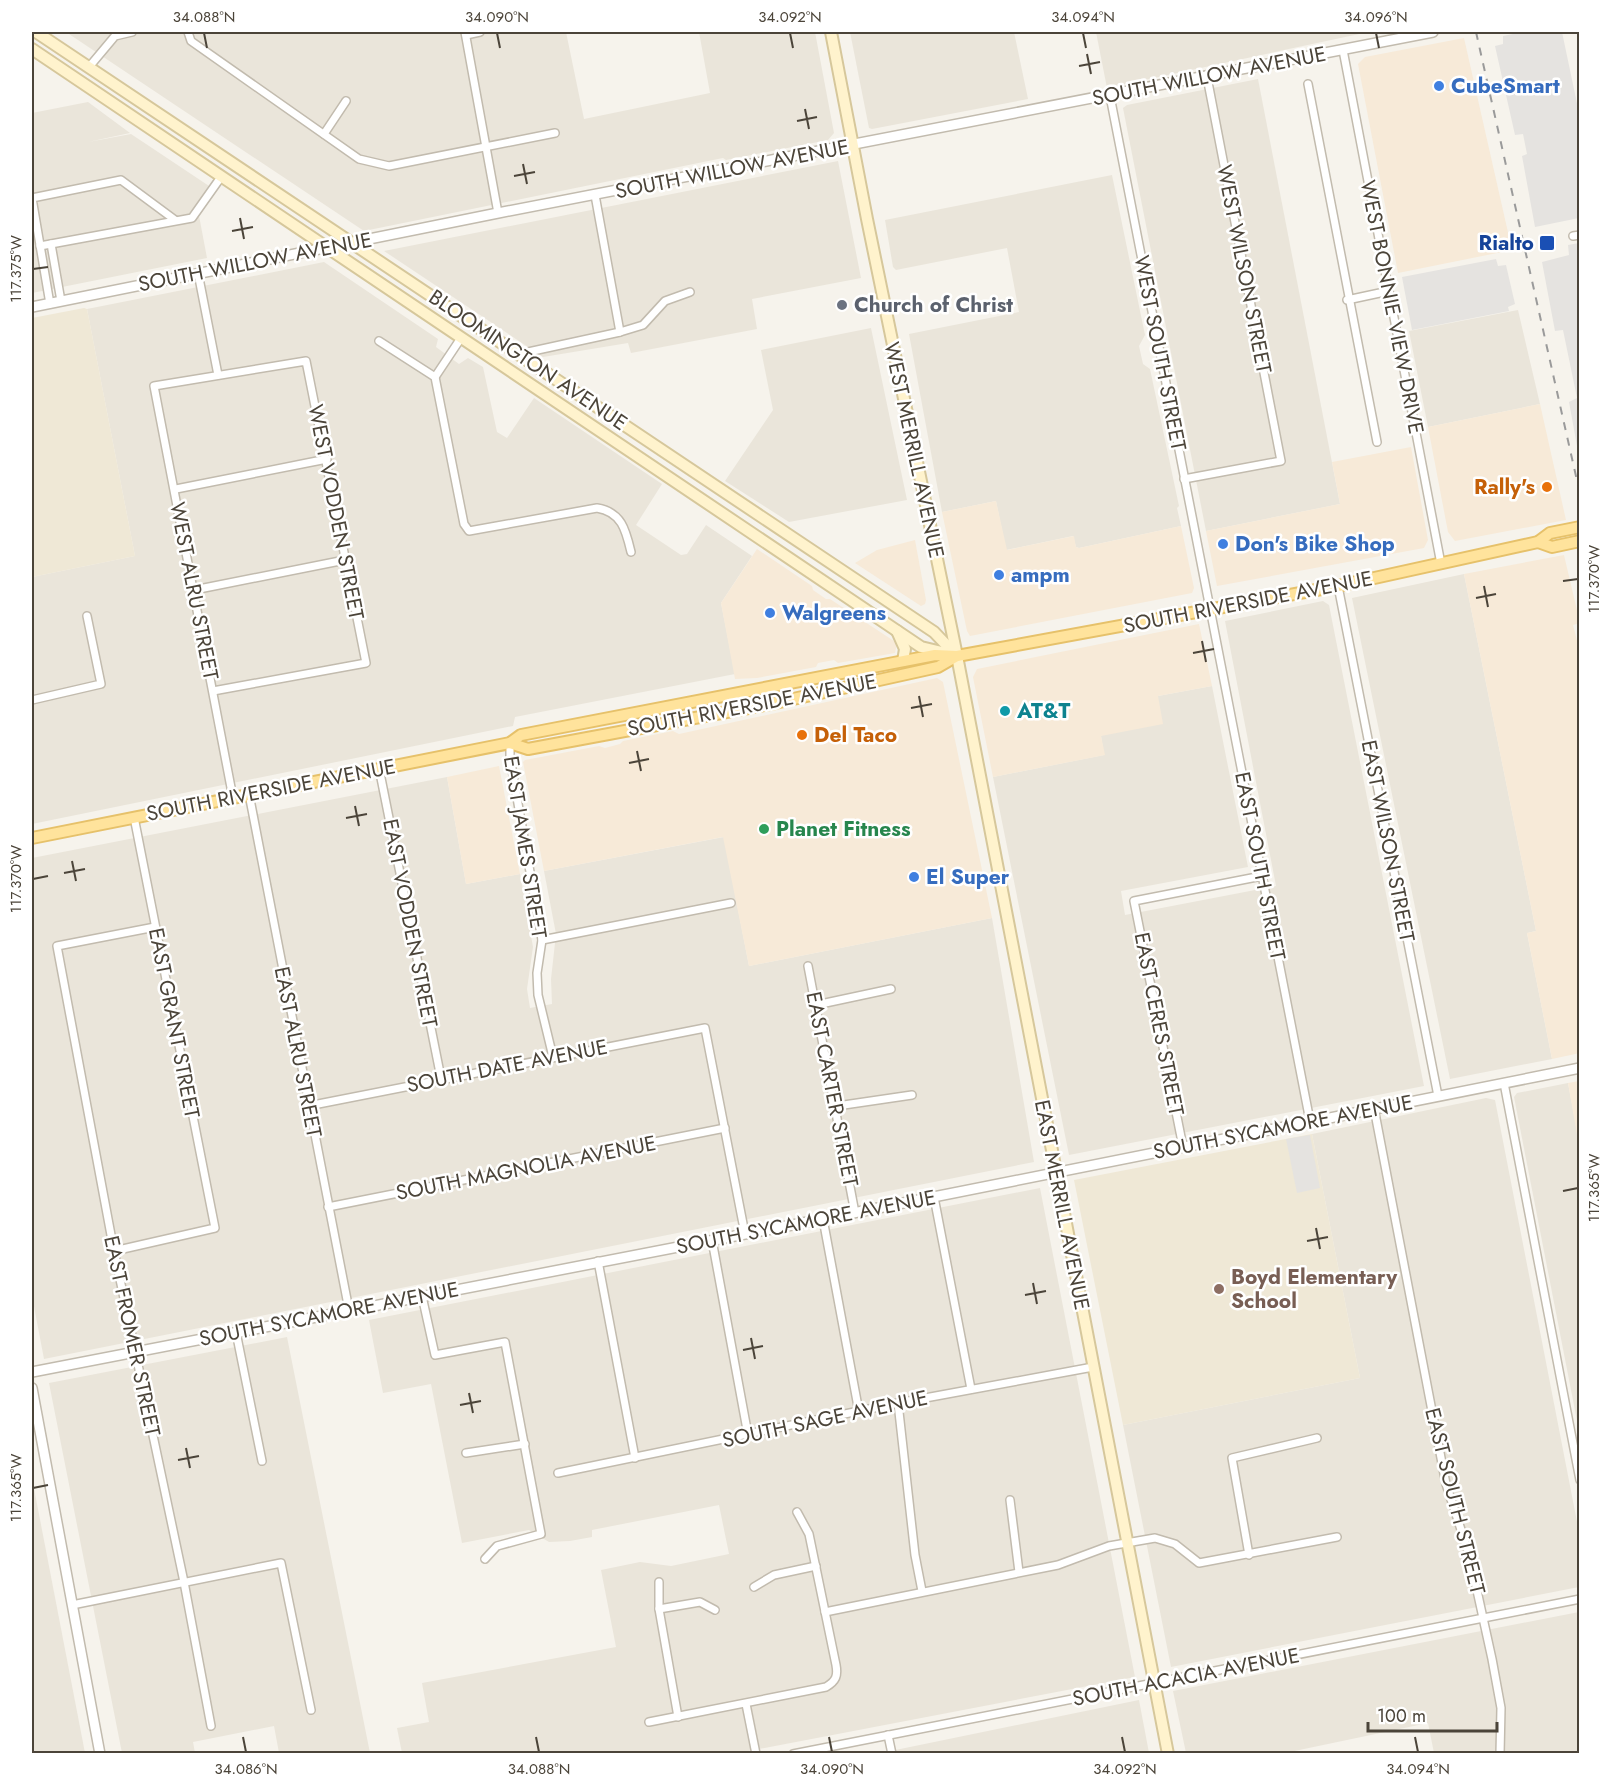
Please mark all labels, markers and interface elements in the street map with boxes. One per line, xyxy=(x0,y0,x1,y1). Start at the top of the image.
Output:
text: 34.088°N xyxy=(173,6,235,28)
text: 34.090°N xyxy=(465,6,529,28)
text: 34.092°N xyxy=(758,6,822,28)
text: 34.094°N xyxy=(1051,6,1115,28)
text: 34.096°N xyxy=(1344,6,1408,28)
street label: SOUTH WILLOW AVENUE xyxy=(1089,39,1329,113)
place label: CubeSmart xyxy=(1451,71,1560,101)
marker: CubeSmart xyxy=(1432,79,1446,93)
street label: SOUTH WILLOW AVENUE xyxy=(612,132,852,206)
street label: WEST WILSON STREET xyxy=(1209,162,1279,376)
street label: WEST BONNIE VIEW DRIVE xyxy=(1353,178,1431,436)
street label: SOUTH WILLOW AVENUE xyxy=(135,225,375,299)
place label: Rialto xyxy=(1479,228,1534,258)
marker: Rialto xyxy=(1538,234,1556,252)
text: 117.375°W xyxy=(5,235,27,303)
street label: WEST SOUTH STREET xyxy=(1126,253,1194,453)
street label: BLOOMINGTON AVENUE xyxy=(423,282,633,438)
place label: Church of Christ xyxy=(854,290,1013,320)
marker: Church of Christ xyxy=(835,298,849,312)
street label: WEST MERRILL AVENUE xyxy=(876,339,952,561)
street label: WEST VODDEN STREET xyxy=(300,402,372,622)
place label: Rally's xyxy=(1474,472,1535,502)
marker: Rally's xyxy=(1540,480,1554,494)
street label: WEST ALRU STREET xyxy=(162,500,226,683)
place label: Don's Bike Shop xyxy=(1235,529,1395,559)
marker: Don's Bike Shop xyxy=(1216,537,1230,551)
text: 117.370°W xyxy=(1583,545,1605,613)
place label: ampm xyxy=(1011,560,1070,590)
street label: SOUTH RIVERSIDE AVENUE xyxy=(1121,563,1375,641)
marker: ampm xyxy=(992,568,1006,582)
place label: Walgreens xyxy=(782,598,887,628)
marker: Walgreens xyxy=(763,606,777,620)
street label: SOUTH RIVERSIDE AVENUE xyxy=(625,666,879,744)
place label: AT&T xyxy=(1016,696,1071,726)
marker: AT&T xyxy=(998,704,1012,718)
place label: Del Taco xyxy=(814,720,897,750)
marker: Del Taco xyxy=(795,728,809,742)
street label: EAST WILSON STREET xyxy=(1354,738,1422,945)
street label: SOUTH RIVERSIDE AVENUE xyxy=(144,751,398,829)
street label: EAST JAMES STREET xyxy=(496,754,554,941)
street label: EAST SOUTH STREET xyxy=(1227,769,1293,963)
place label: Planet Fitness xyxy=(776,814,911,844)
street label: EAST VODDEN STREET xyxy=(375,816,445,1030)
marker: Planet Fitness xyxy=(757,822,771,836)
text: 117.370°W xyxy=(5,845,27,913)
place label: El Super xyxy=(926,862,1010,892)
marker: El Super xyxy=(907,870,921,884)
street label: EAST GRANT STREET xyxy=(141,925,207,1121)
street label: EAST CERES STREET xyxy=(1127,930,1192,1118)
street label: EAST ALRU STREET xyxy=(267,964,329,1140)
street label: EAST CARTER STREET xyxy=(798,989,866,1189)
street label: SOUTH DATE AVENUE xyxy=(404,1032,610,1100)
street label: SOUTH SYCAMORE AVENUE xyxy=(1151,1087,1415,1167)
street label: EAST MERRILL AVENUE xyxy=(1027,1097,1097,1313)
street label: SOUTH MAGNOLIA AVENUE xyxy=(393,1128,659,1208)
text: 117.365°W xyxy=(1583,1154,1605,1222)
street label: SOUTH SYCAMORE AVENUE xyxy=(674,1182,938,1262)
street label: EAST FROMER STREET xyxy=(96,1233,168,1439)
place label: Boyd Elementary School xyxy=(1231,1262,1398,1316)
street label: SOUTH SYCAMORE AVENUE xyxy=(197,1274,461,1354)
marker: Boyd Elementary School xyxy=(1212,1282,1226,1296)
street label: SOUTH SAGE AVENUE xyxy=(720,1383,930,1455)
street label: EAST SOUTH STREET xyxy=(1417,1405,1493,1598)
text: 117.365°W xyxy=(5,1454,27,1522)
street label: SOUTH ACACIA AVENUE xyxy=(1070,1640,1302,1714)
scale bar xyxy=(1368,1695,1497,1733)
text: 100 m xyxy=(1377,1703,1426,1729)
text: 34.086°N xyxy=(214,1758,278,1780)
text: 34.088°N xyxy=(508,1758,570,1780)
text: 34.090°N xyxy=(800,1758,864,1780)
text: 34.092°N xyxy=(1093,1758,1157,1780)
text: 34.094°N xyxy=(1386,1758,1450,1780)

